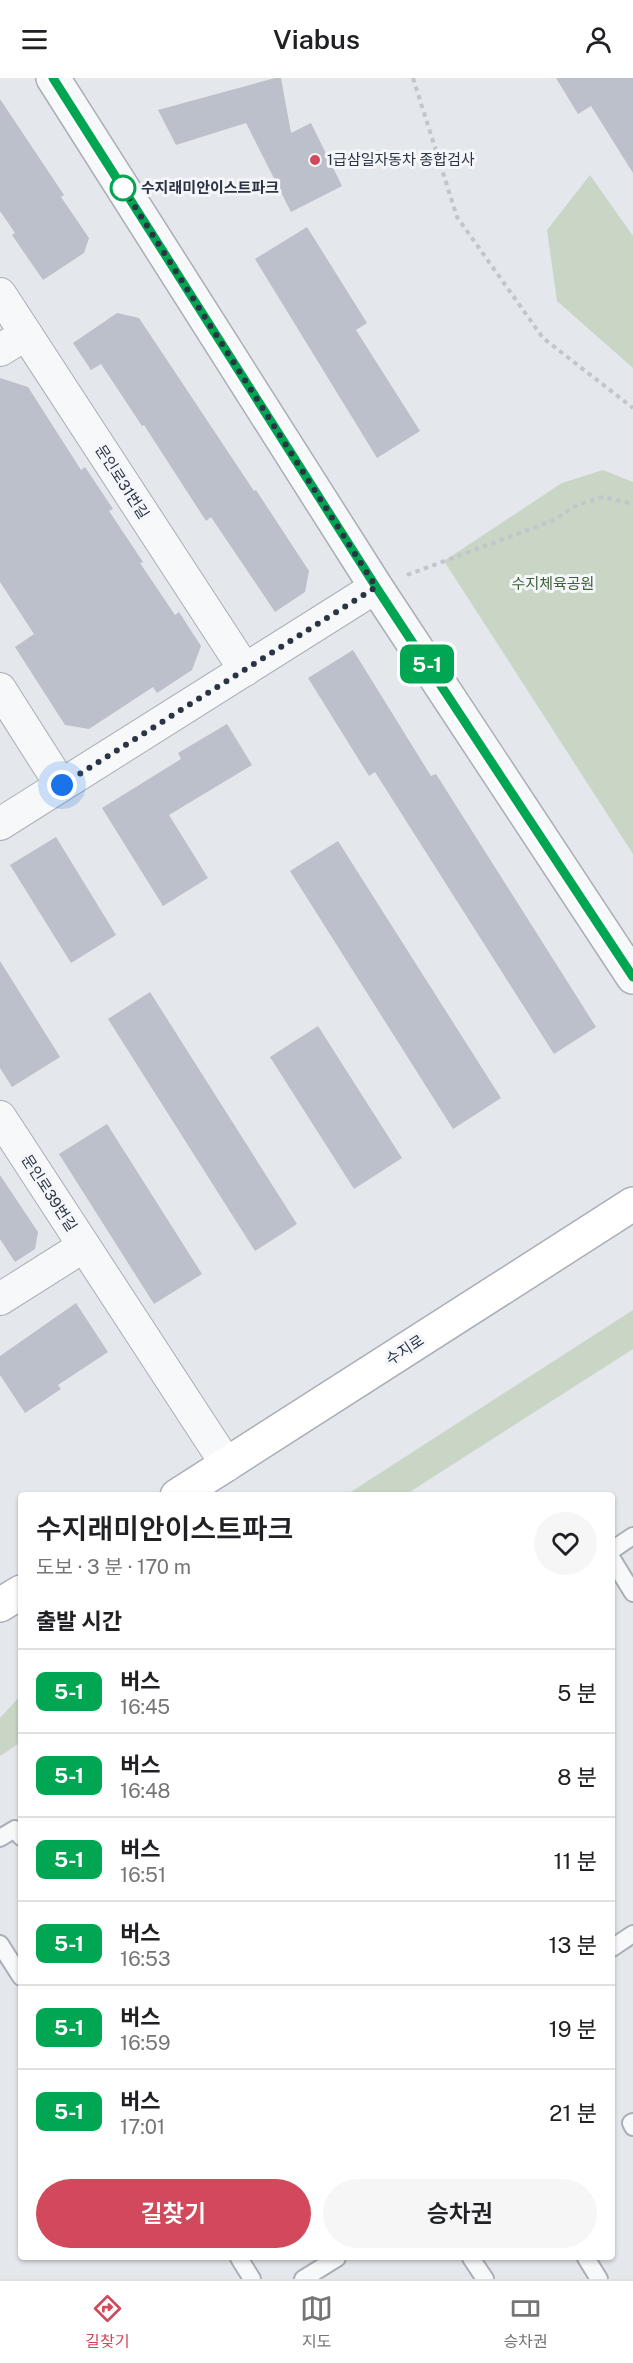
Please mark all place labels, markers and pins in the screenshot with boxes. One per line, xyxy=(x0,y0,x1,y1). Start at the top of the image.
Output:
place label: 1급삼일자동차 종합검사 xyxy=(327,151,475,168)
marker: 1급삼일자동차 종합검사 xyxy=(308,153,322,167)
marker: 수지래미안이스트파크 xyxy=(110,175,136,201)
place label: 수지래미안이스트파크 xyxy=(141,179,279,196)

